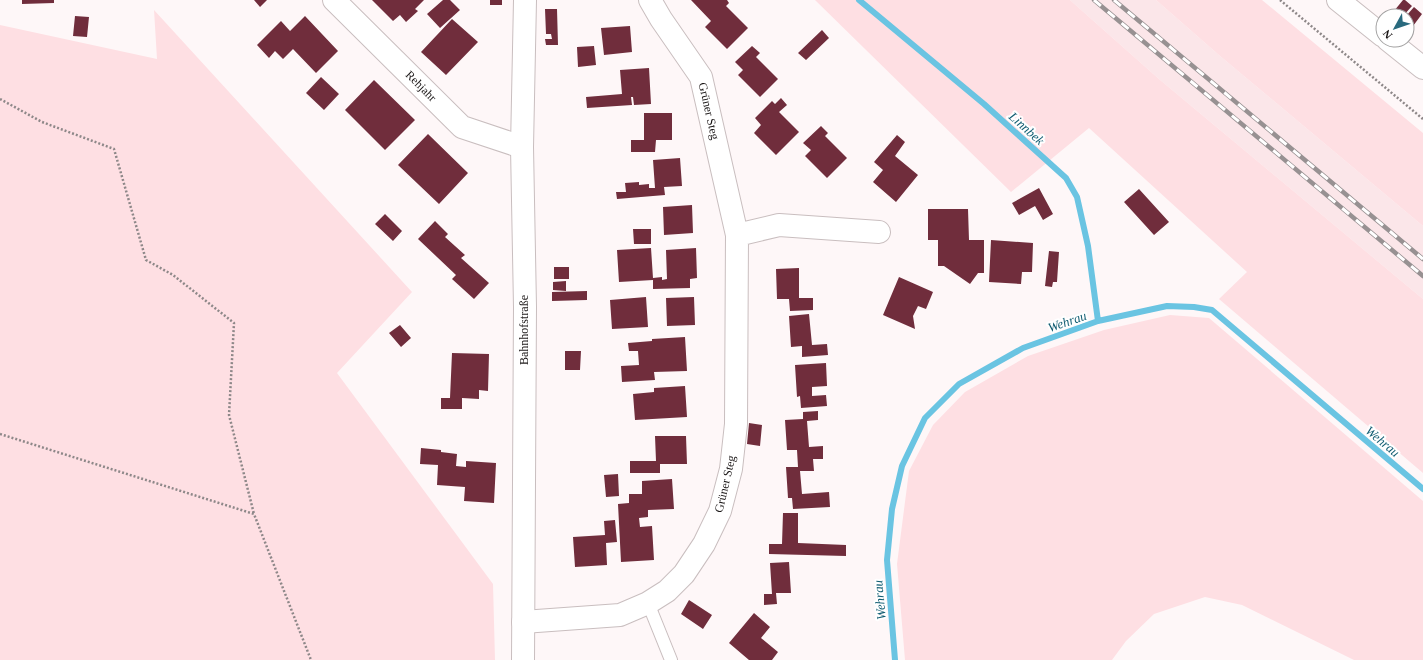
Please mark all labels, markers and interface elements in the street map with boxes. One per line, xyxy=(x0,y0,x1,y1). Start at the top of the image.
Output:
north arrow xyxy=(1375,8,1415,48)
text: N xyxy=(1380,27,1394,41)
street label: Rehjahr xyxy=(403,68,439,104)
street label: Grüner Steg xyxy=(696,81,722,141)
water label: Linnbek xyxy=(1005,108,1047,148)
street label: Bahnhofstraße xyxy=(517,295,531,365)
water label: Wehrau xyxy=(1046,308,1089,335)
water label: Wehrau xyxy=(1363,423,1403,460)
street label: Grüner Steg xyxy=(712,454,738,514)
water label: Wehrau xyxy=(870,579,889,621)

